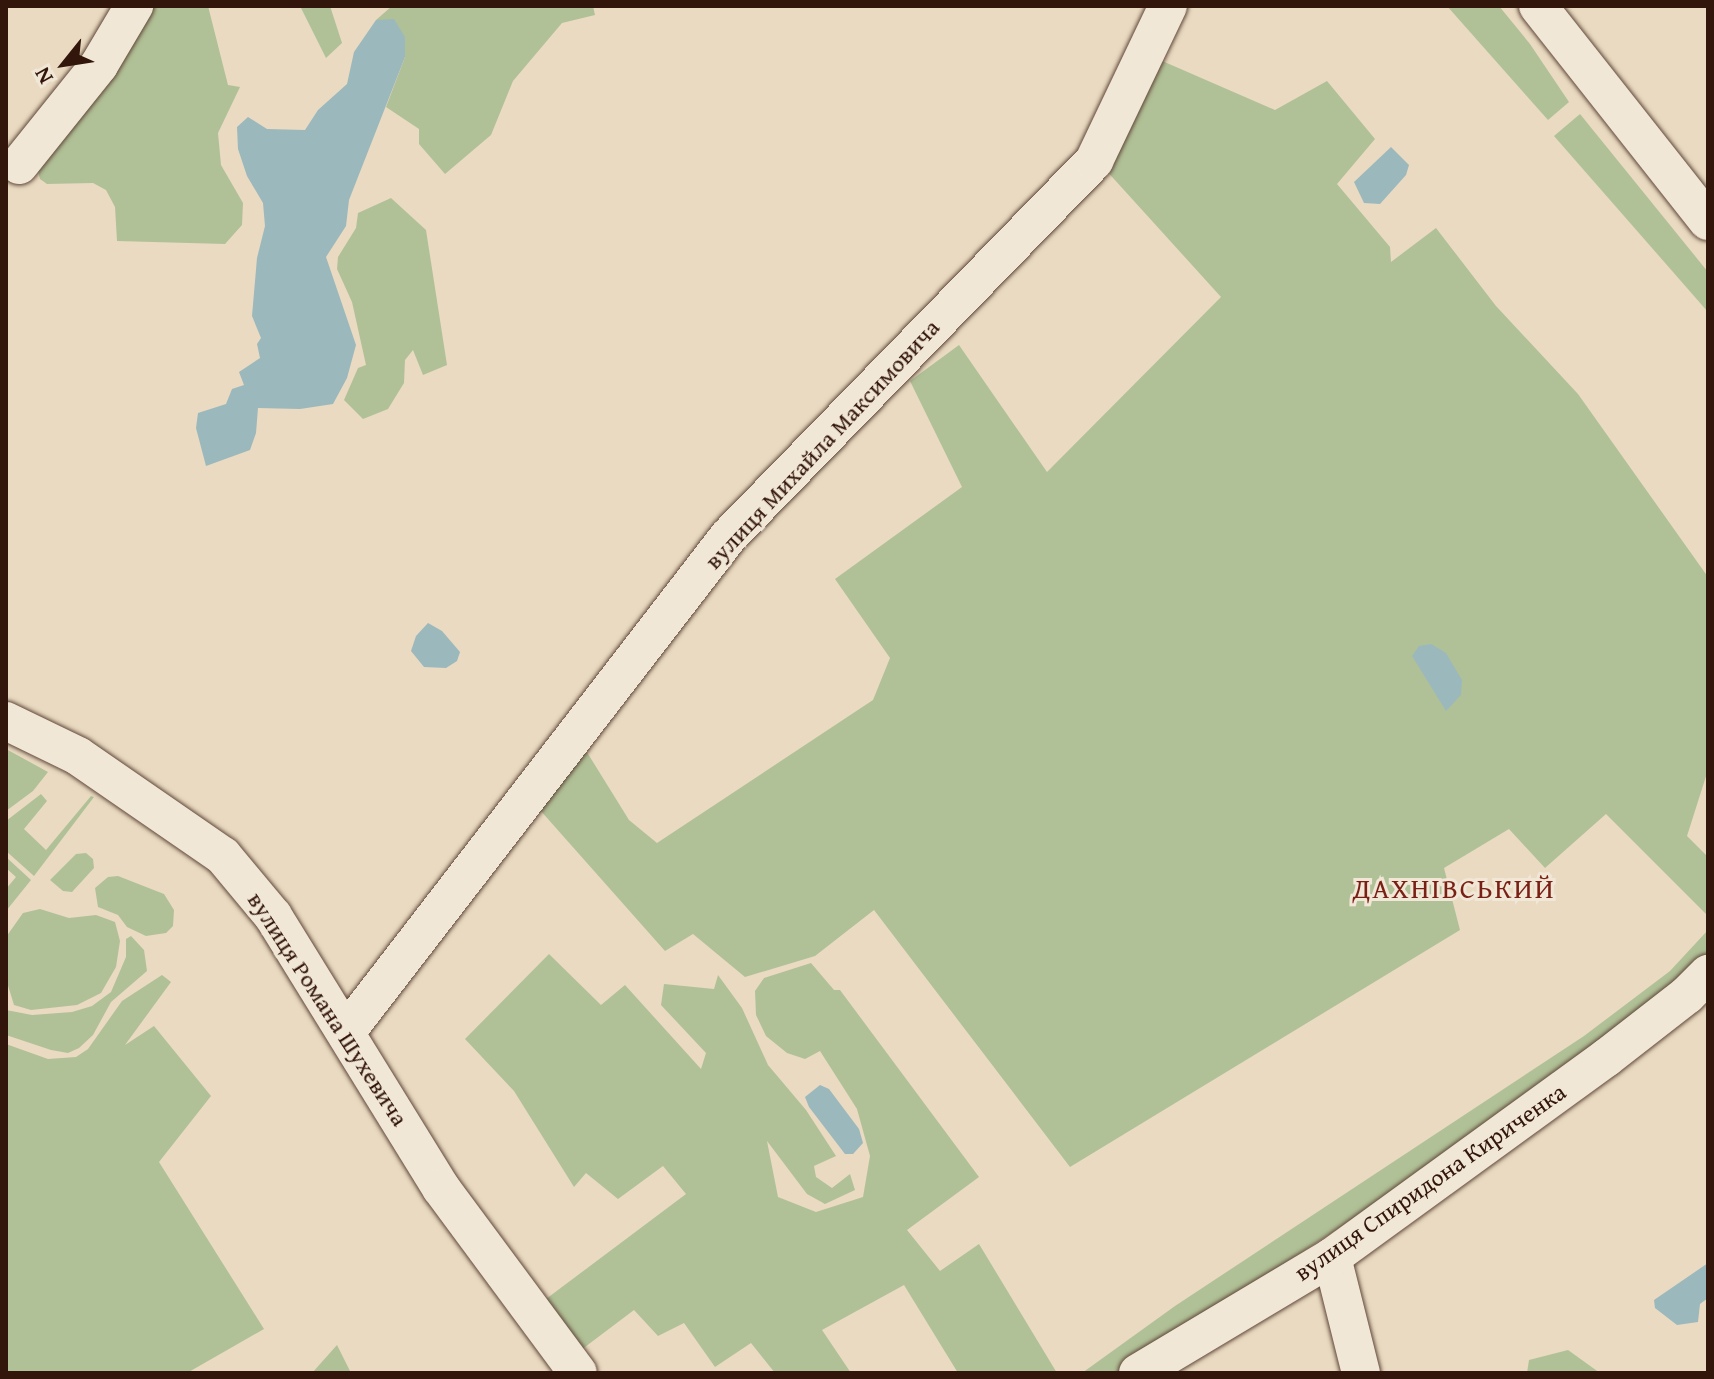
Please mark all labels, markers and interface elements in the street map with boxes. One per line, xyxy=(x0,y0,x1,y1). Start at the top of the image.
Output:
north arrow xyxy=(24,24,104,104)
text: N xyxy=(26,62,61,90)
street label: вулиця Михайла Максимовича xyxy=(699,313,945,575)
district label: ДАХНІВСЬКИЙ xyxy=(1352,871,1556,905)
street label: вулиця Романа Шухевича xyxy=(242,887,414,1131)
street label: вулиця Спиридона Кириченка xyxy=(1289,1077,1571,1287)

